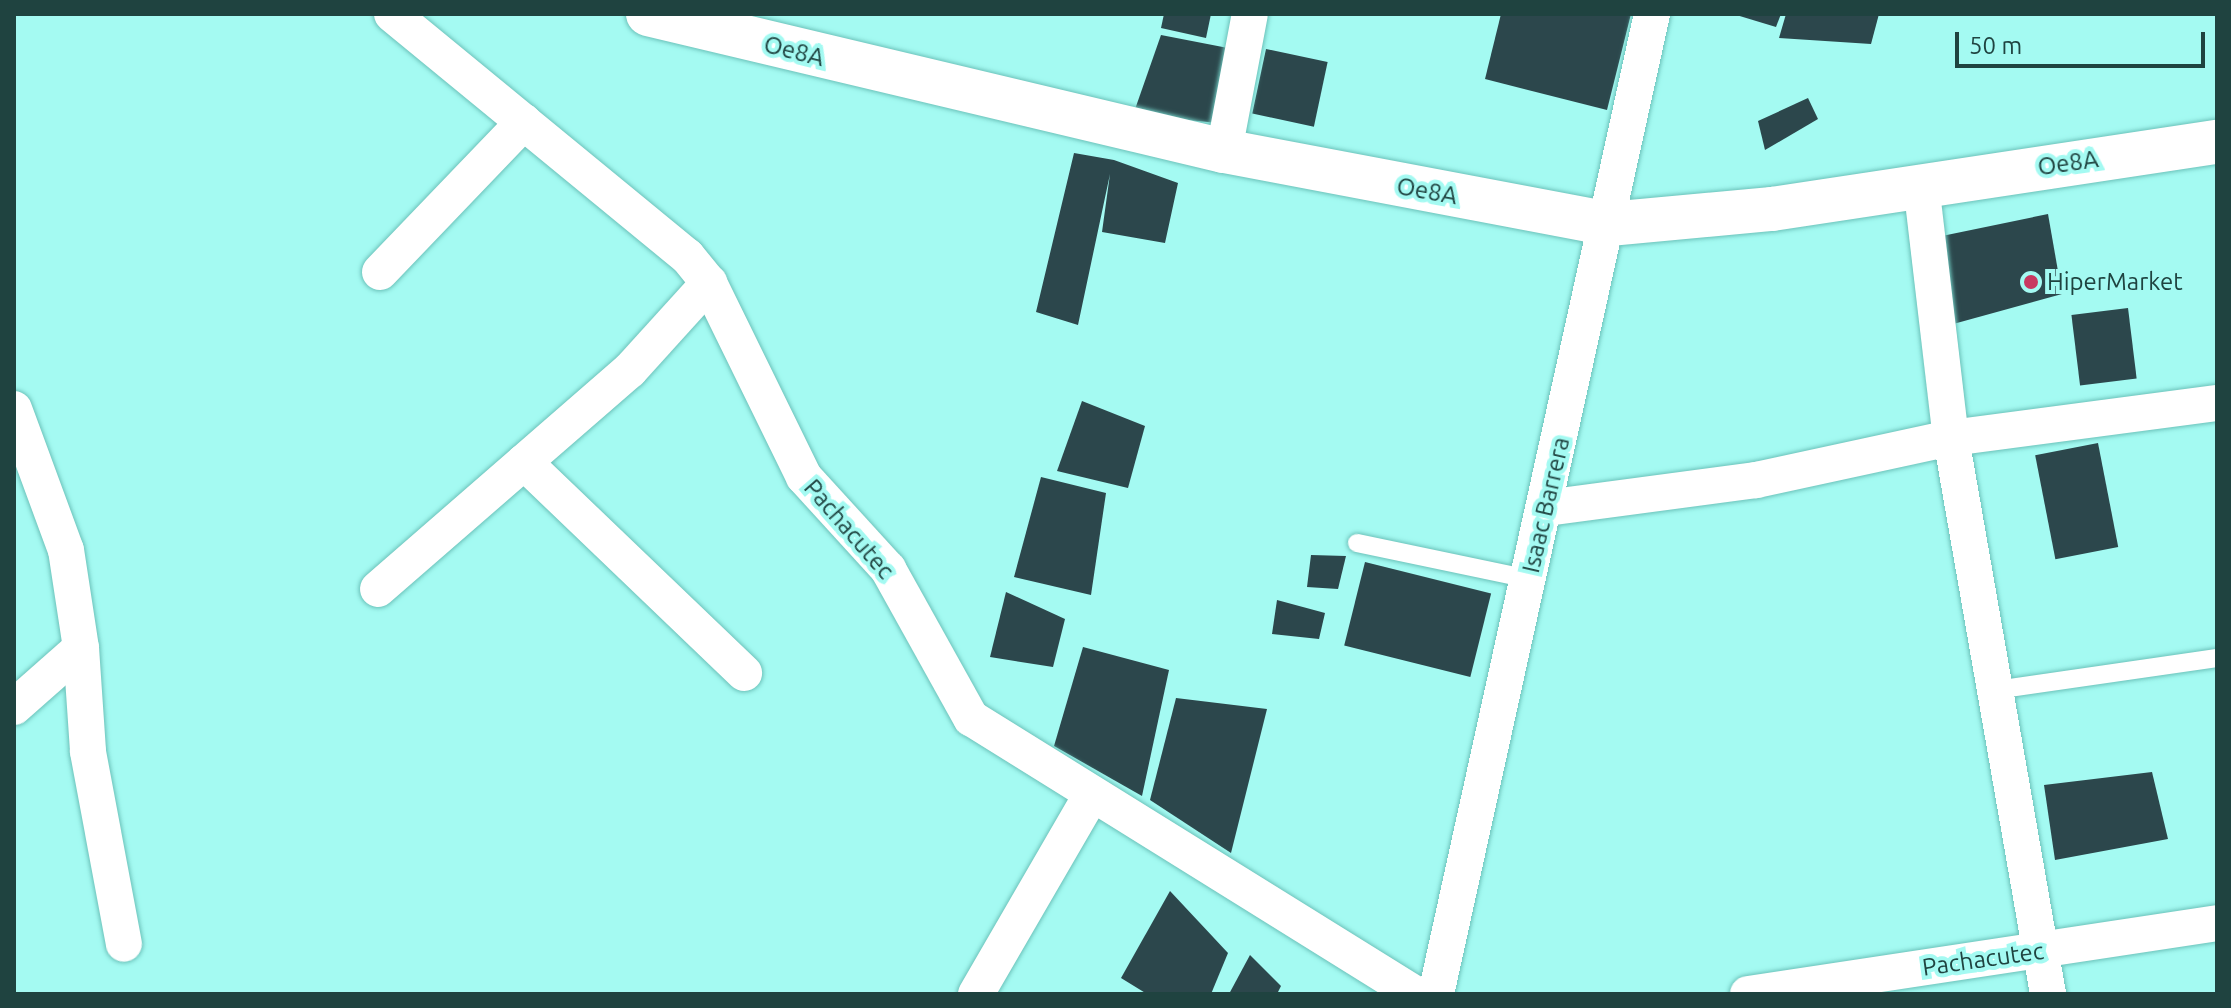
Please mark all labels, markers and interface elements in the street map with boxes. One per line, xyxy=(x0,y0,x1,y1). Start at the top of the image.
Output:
scale bar xyxy=(1959,16,2209,66)
street label: Oe8A xyxy=(761,30,827,72)
text: 50 m xyxy=(1969,32,2022,59)
street label: Oe8A xyxy=(2036,144,2100,182)
street label: Oe8A xyxy=(1394,172,1460,210)
place label: HiperMarket xyxy=(2047,268,2183,296)
marker: HiperMarket xyxy=(2022,273,2040,291)
street label: Isaac Barrera xyxy=(1516,434,1576,576)
street label: Pachacutec xyxy=(798,473,900,585)
street label: Pachacutec xyxy=(1920,936,2046,982)

